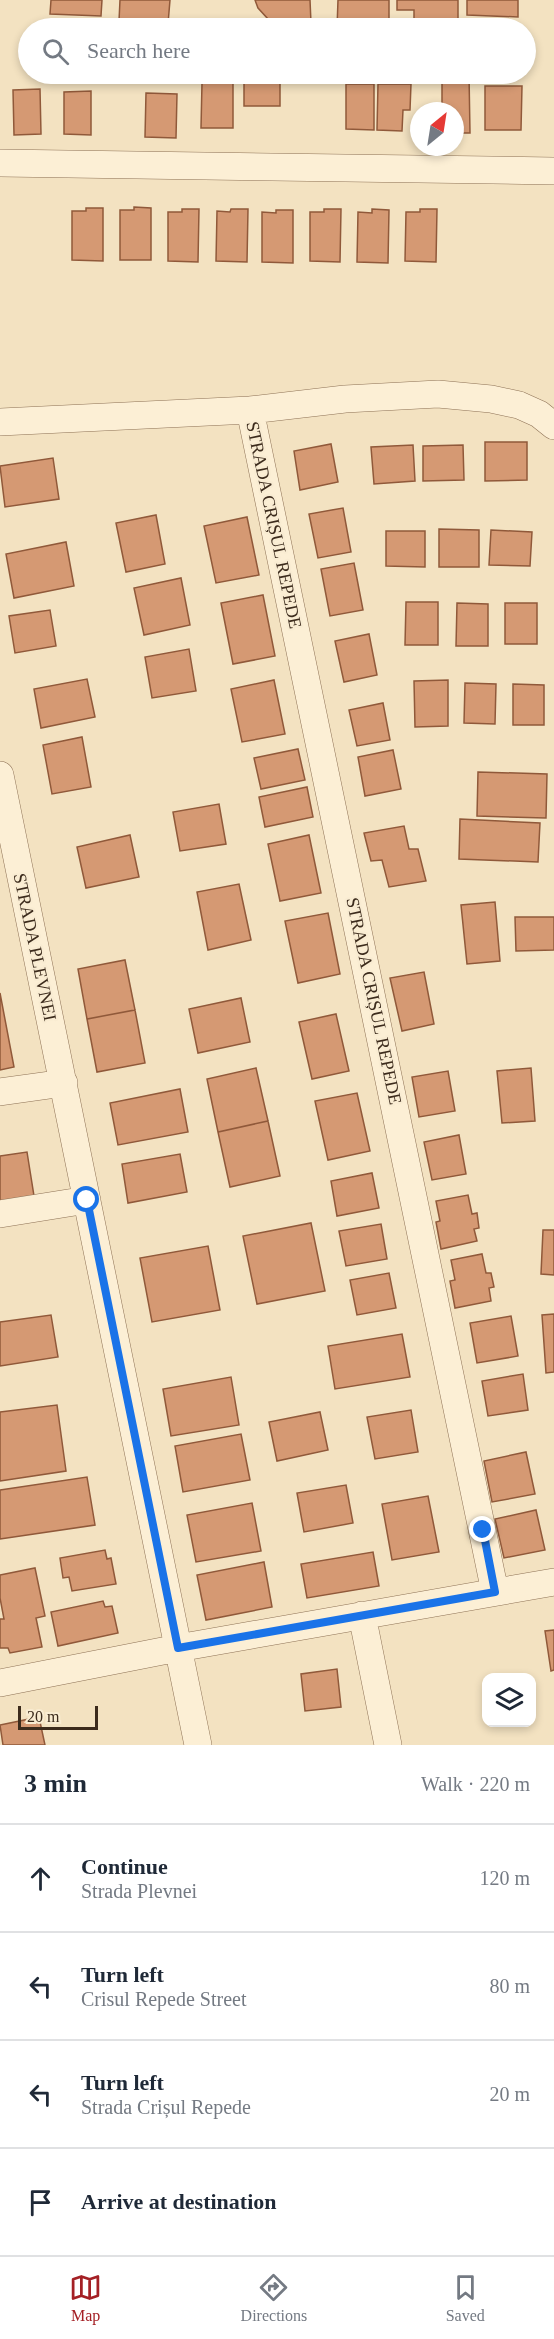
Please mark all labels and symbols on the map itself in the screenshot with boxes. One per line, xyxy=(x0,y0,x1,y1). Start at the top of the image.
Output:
north arrow xyxy=(410,102,464,156)
street label: STRADA CRIȘUL REPEDE xyxy=(242,420,306,630)
street label: STRADA PLEVNEI xyxy=(10,871,60,1023)
street label: STRADA CRIȘUL REPEDE xyxy=(342,896,406,1106)
route start xyxy=(73,1186,99,1212)
route end xyxy=(469,1516,495,1542)
scale bar xyxy=(18,1703,98,1730)

